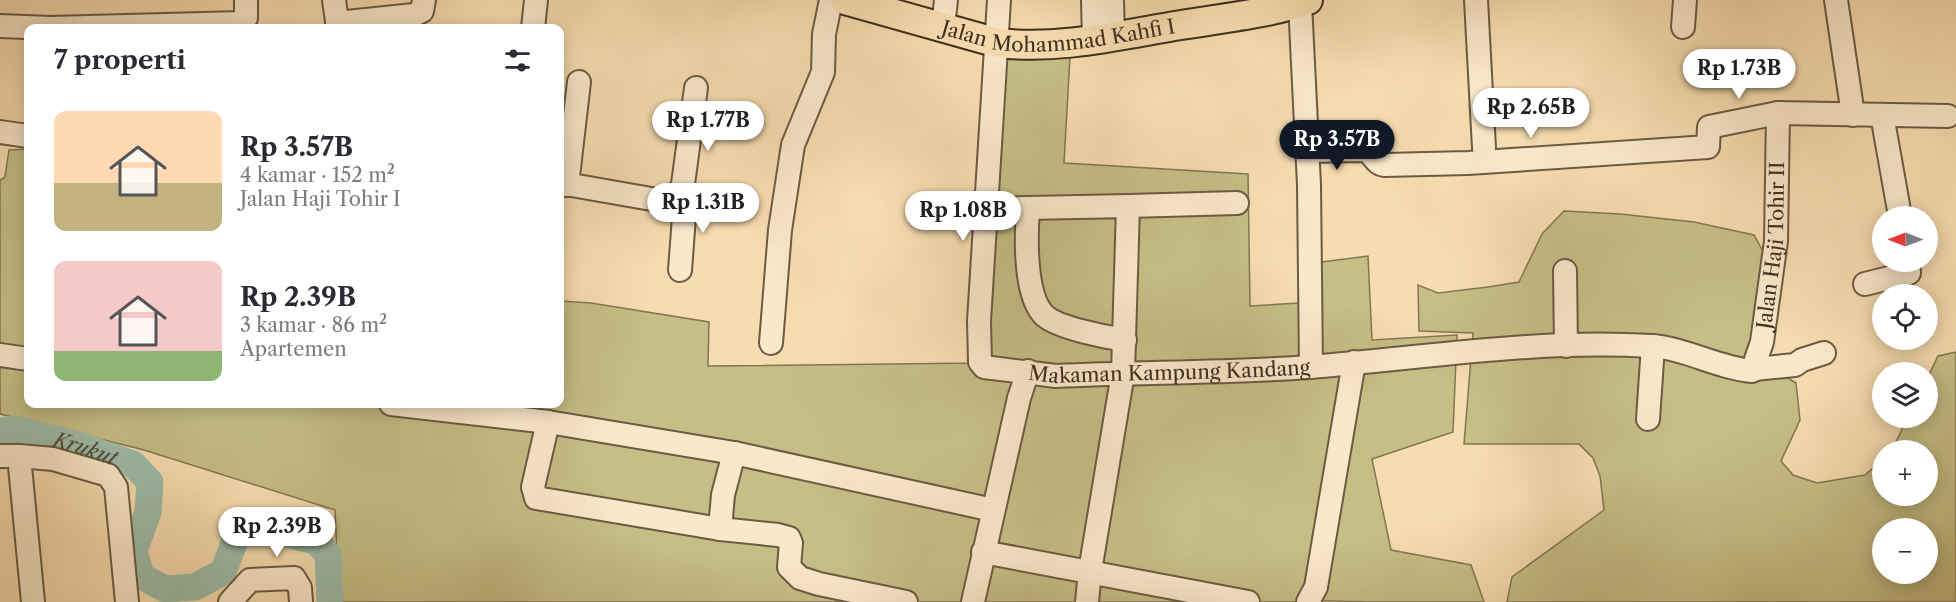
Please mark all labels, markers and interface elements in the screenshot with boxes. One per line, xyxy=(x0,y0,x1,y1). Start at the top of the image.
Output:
street label: Jalan Mohammad Kahfi I xyxy=(936,14,1177,57)
text: 7 properti xyxy=(54,44,186,76)
icon: filters xyxy=(501,44,534,77)
pin: Rp 1.73B xyxy=(1677,49,1801,100)
text: Rp 1.73B xyxy=(1697,56,1781,80)
pin: Rp 2.65B xyxy=(1469,88,1593,139)
text: Rp 2.65B xyxy=(1486,95,1576,119)
pin: Rp 1.77B xyxy=(646,101,770,152)
text: Rp 1.77B xyxy=(666,108,750,132)
pin: Rp 3.57B xyxy=(1275,120,1399,171)
text: Rp 3.57B xyxy=(1294,127,1381,151)
text: Rp 3.57B xyxy=(240,131,353,163)
icon: home xyxy=(102,135,174,207)
street label: Jalan Haji Tohir II xyxy=(1751,161,1789,334)
text: 4 kamar · 152 m² xyxy=(240,163,395,187)
pin: Rp 1.31B xyxy=(641,183,765,234)
text: Jalan Haji Tohir I xyxy=(240,187,401,211)
text: Rp 1.31B xyxy=(661,190,745,214)
pin: Rp 1.08B xyxy=(901,191,1025,242)
text: Rp 1.08B xyxy=(919,198,1007,222)
north arrow xyxy=(1872,206,1938,272)
map controls xyxy=(1872,206,1938,584)
text: Rp 2.39B xyxy=(240,281,356,313)
button: locate xyxy=(1872,284,1938,350)
icon: home xyxy=(102,285,174,357)
text: 3 kamar · 86 m² xyxy=(240,313,387,337)
text: Apartemen xyxy=(240,337,347,361)
street label: Makaman Kampung Kandang xyxy=(1027,355,1311,388)
button: layers xyxy=(1872,362,1938,428)
water label: Krukut xyxy=(49,426,122,471)
button: + xyxy=(1872,440,1938,506)
pin: Rp 2.39B xyxy=(215,507,339,558)
text: Rp 2.39B xyxy=(232,514,322,538)
button: − xyxy=(1872,518,1938,584)

